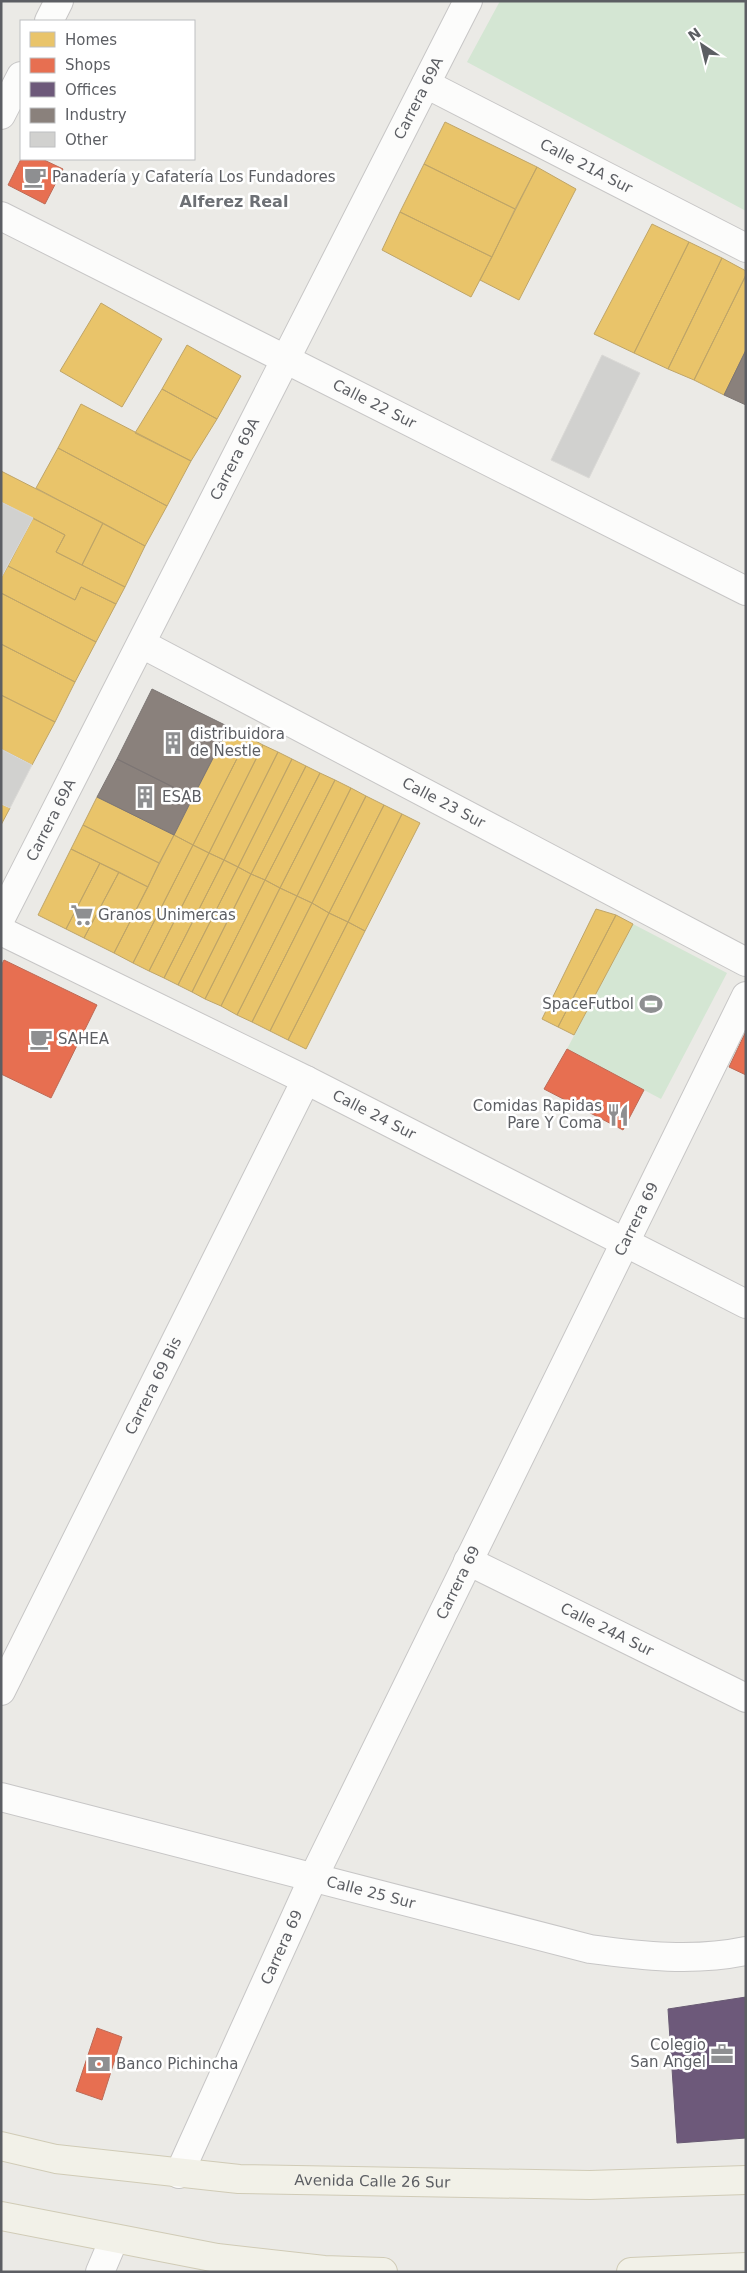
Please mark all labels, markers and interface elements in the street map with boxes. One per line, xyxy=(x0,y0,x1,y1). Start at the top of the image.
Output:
legend xyxy=(20,20,195,160)
north arrow xyxy=(677,20,727,70)
text: N xyxy=(685,24,704,44)
text: Homes xyxy=(65,31,117,49)
street label: Carrera 69A xyxy=(390,53,447,142)
text: Shops xyxy=(65,56,111,74)
text: Offices xyxy=(65,81,117,99)
text: Industry xyxy=(65,106,127,124)
text: Other xyxy=(65,131,108,149)
street label: Calle 21A Sur xyxy=(537,135,636,198)
cafe icon: Panadería y Cafatería Los Fundadores xyxy=(22,164,48,190)
place label: Panadería y Cafatería Los Fundadores xyxy=(52,168,336,186)
district label: Alferez Real xyxy=(180,192,288,211)
street label: Calle 22 Sur xyxy=(330,375,420,433)
street label: Carrera 69A xyxy=(206,414,264,503)
place label: distribuidora de Nestle xyxy=(190,725,285,760)
building icon: distribuidora de Nestle xyxy=(160,730,186,756)
street label: Calle 23 Sur xyxy=(399,774,489,832)
street label: Carrera 69A xyxy=(22,775,80,864)
building icon: ESAB xyxy=(132,784,158,810)
place label: ESAB xyxy=(162,788,202,806)
supermarket icon: Granos Unimercas xyxy=(69,902,95,928)
place label: Granos Unimercas xyxy=(98,906,236,924)
sports icon: SpaceFutbol xyxy=(638,991,664,1017)
place label: SpaceFutbol xyxy=(542,995,634,1013)
cafe icon: SAHEA xyxy=(28,1026,54,1052)
place label: SAHEA xyxy=(58,1030,110,1048)
street label: Calle 24 Sur xyxy=(330,1086,420,1144)
place label: Comidas Rapidas Pare Y Coma xyxy=(473,1097,602,1132)
restaurant icon: Comidas Rapidas Pare Y Coma xyxy=(605,1102,631,1128)
street label: Carrera 69 xyxy=(611,1179,662,1259)
street label: Carrera 69 Bis xyxy=(121,1334,185,1438)
street label: Carrera 69 xyxy=(432,1543,484,1622)
street label: Calle 24A Sur xyxy=(558,1599,657,1660)
street label: Calle 25 Sur xyxy=(325,1872,418,1913)
street label: Carrera 69 xyxy=(257,1907,306,1987)
place label: Colegio San Angel xyxy=(630,2036,706,2071)
office icon: Colegio San Angel xyxy=(709,2041,735,2067)
bank icon: Banco Pichincha xyxy=(86,2051,112,2077)
place label: Banco Pichincha xyxy=(116,2055,238,2073)
street label: Avenida Calle 26 Sur xyxy=(294,2171,451,2192)

